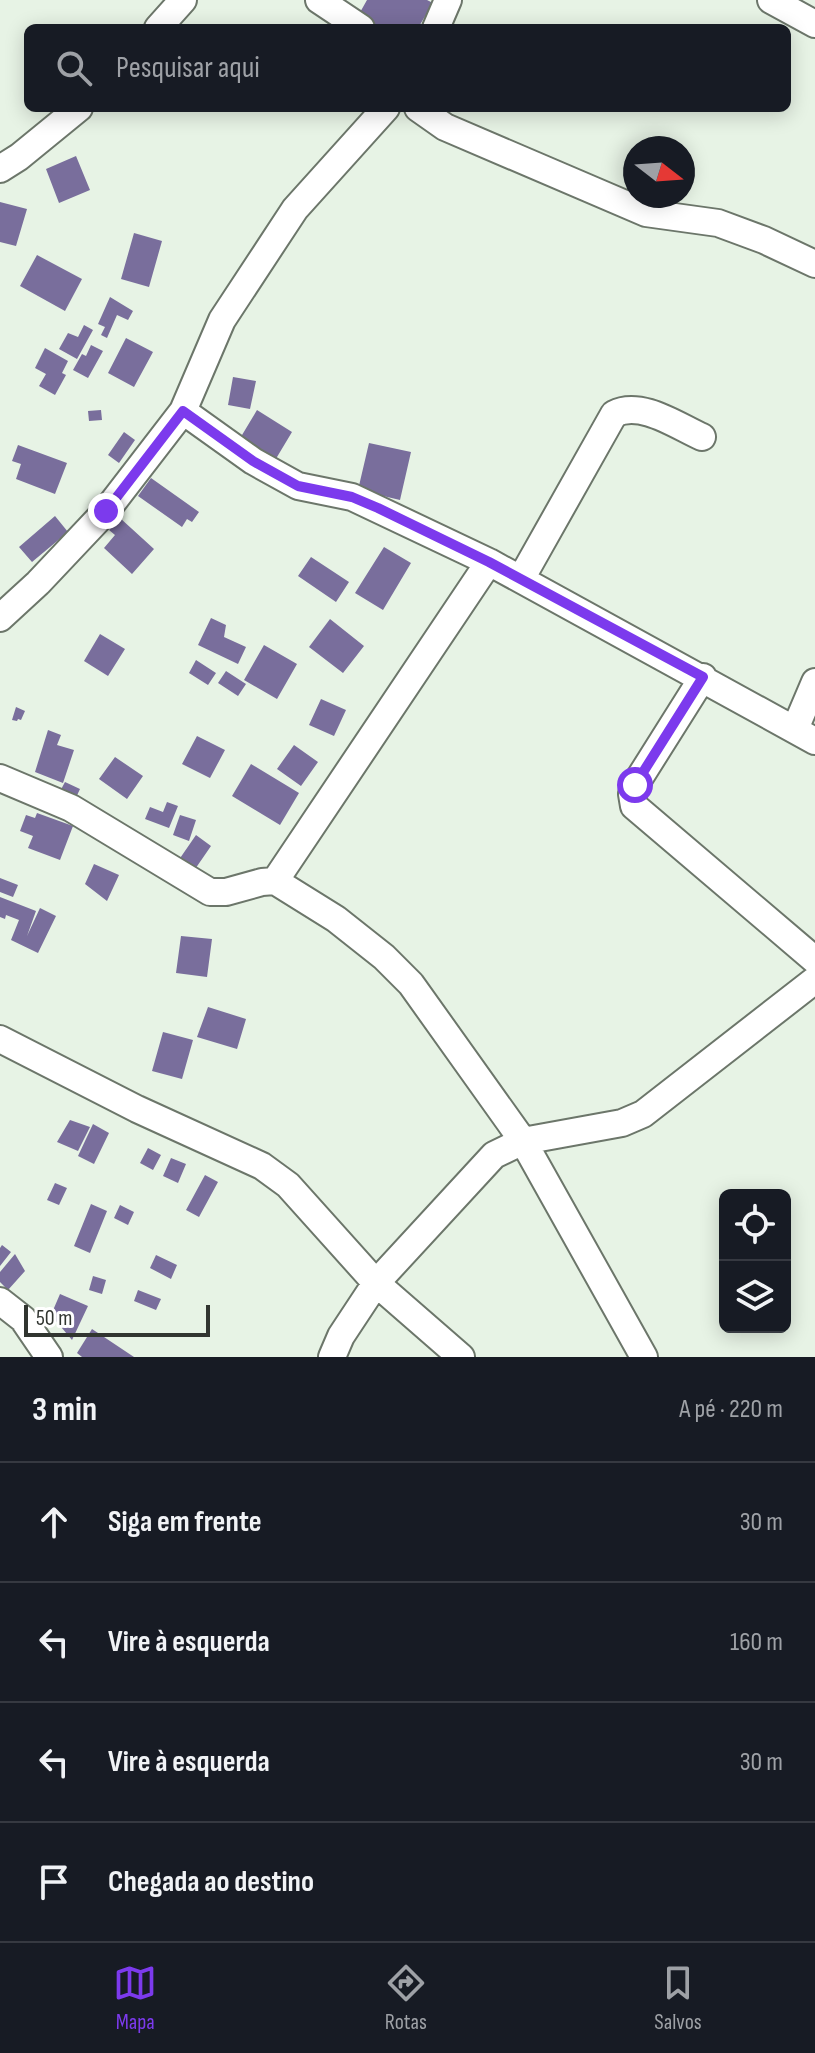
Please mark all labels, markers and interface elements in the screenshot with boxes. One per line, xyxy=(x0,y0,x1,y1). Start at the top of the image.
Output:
search box xyxy=(24,24,791,112)
icon: search xyxy=(52,46,96,90)
text: Pesquisar aqui xyxy=(116,50,260,86)
north arrow xyxy=(623,136,695,208)
route end xyxy=(88,493,124,529)
route start xyxy=(617,767,653,803)
map controls xyxy=(719,1189,791,1333)
button: locate xyxy=(719,1189,791,1261)
button: layers xyxy=(719,1261,791,1333)
scale bar xyxy=(24,1301,210,1337)
text: 50 m xyxy=(36,1305,72,1332)
text: 3 min xyxy=(32,1389,97,1430)
text: A pé · 220 m xyxy=(679,1394,783,1425)
icon: ahead xyxy=(32,1500,76,1544)
text: Siga em frente xyxy=(108,1504,261,1540)
text: 30 m xyxy=(740,1507,783,1538)
icon: left xyxy=(32,1620,76,1664)
text: Vire à esquerda xyxy=(108,1624,270,1660)
text: 160 m xyxy=(730,1627,783,1658)
icon: left xyxy=(32,1740,76,1784)
text: Vire à esquerda xyxy=(108,1744,270,1780)
text: 30 m xyxy=(740,1747,783,1778)
icon: arrive xyxy=(32,1860,76,1904)
text: Chegada ao destino xyxy=(108,1864,314,1900)
tab: Mapa xyxy=(113,1961,157,2036)
tab: Rotas xyxy=(384,1961,428,2036)
tab: Salvos xyxy=(654,1961,702,2036)

